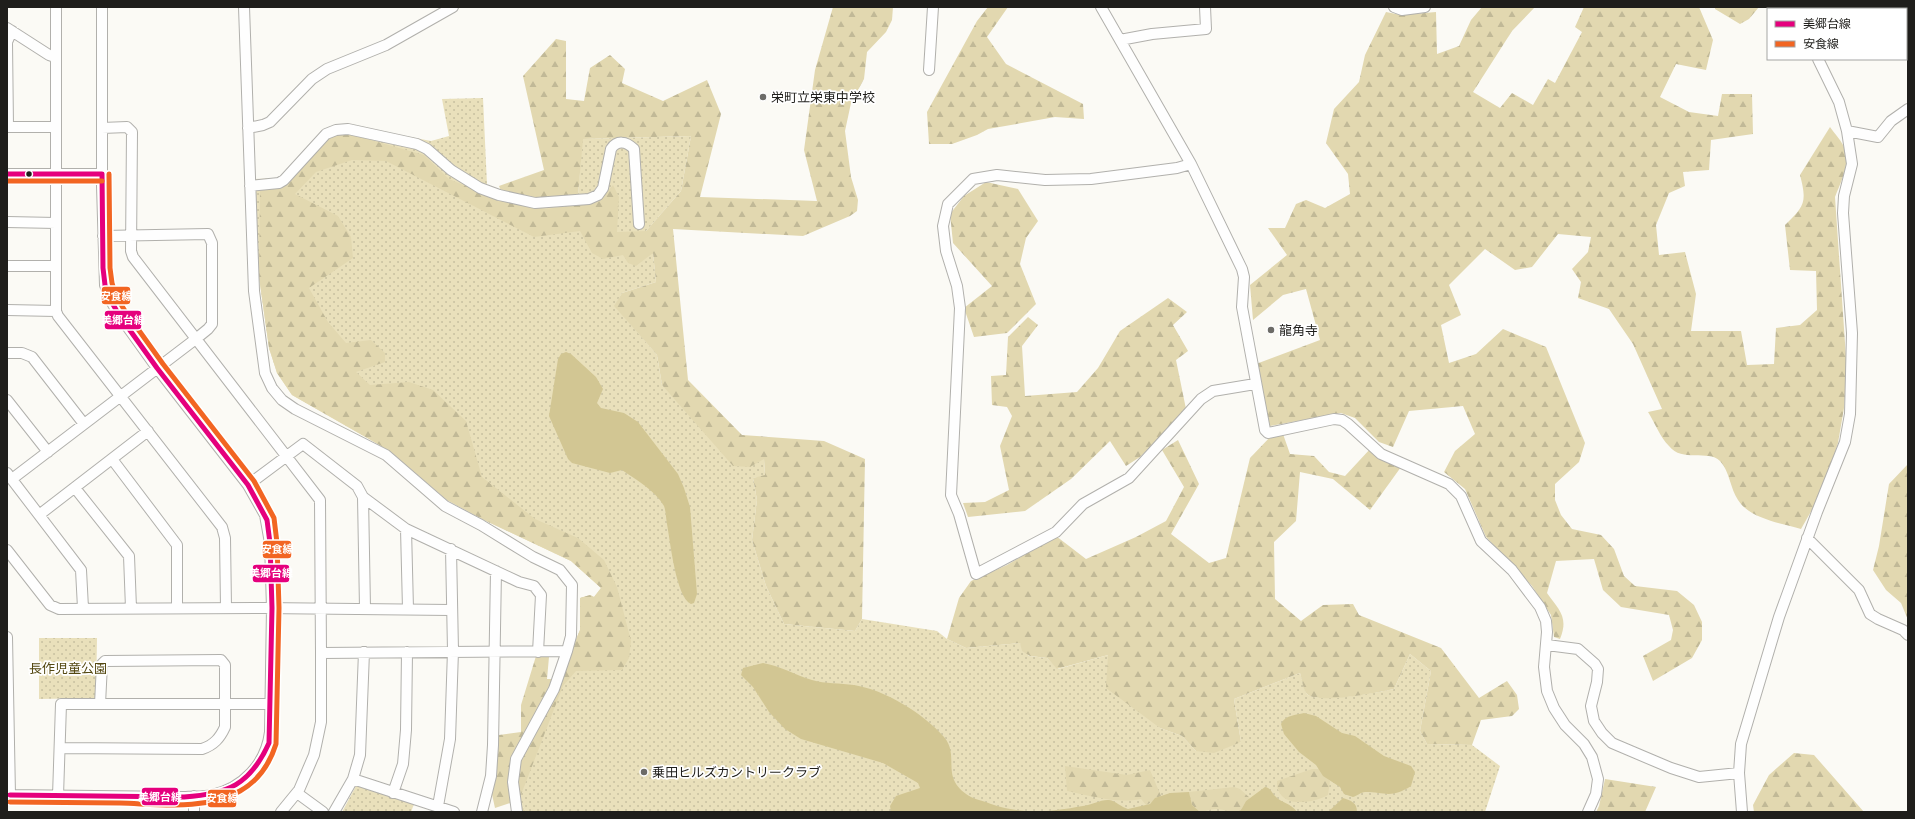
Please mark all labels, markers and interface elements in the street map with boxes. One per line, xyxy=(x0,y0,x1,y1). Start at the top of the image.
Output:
legend xyxy=(1767,8,1907,60)
text: 美郷台線 xyxy=(1803,16,1851,32)
text: 安食線 xyxy=(1803,36,1839,52)
place label: 栄町立栄東中学校 xyxy=(771,89,875,106)
marker: 栄町立栄東中学校 xyxy=(758,92,768,102)
unlabelled marker xyxy=(24,169,34,179)
line badge: 安食線 xyxy=(101,286,131,305)
text: 安食線 xyxy=(100,289,133,303)
line badge: 美郷台線 xyxy=(104,310,142,330)
text: 美郷台線 xyxy=(101,313,145,327)
place label: 龍角寺 xyxy=(1279,322,1318,339)
marker: 龍角寺 xyxy=(1266,325,1276,335)
line badge: 安食線 xyxy=(262,540,292,559)
text: 安食線 xyxy=(261,542,294,556)
line badge: 美郷台線 xyxy=(252,564,290,583)
text: 美郷台線 xyxy=(249,566,293,580)
park label: 長作児童公園 xyxy=(29,660,107,677)
place label: 乗田ヒルズカントリークラブ xyxy=(652,764,821,781)
marker: 乗田ヒルズカントリークラブ xyxy=(639,767,649,777)
line badge: 美郷台線 xyxy=(141,787,179,806)
line badge: 安食線 xyxy=(207,789,237,808)
text: 美郷台線 xyxy=(138,790,182,804)
text: 安食線 xyxy=(206,791,239,805)

